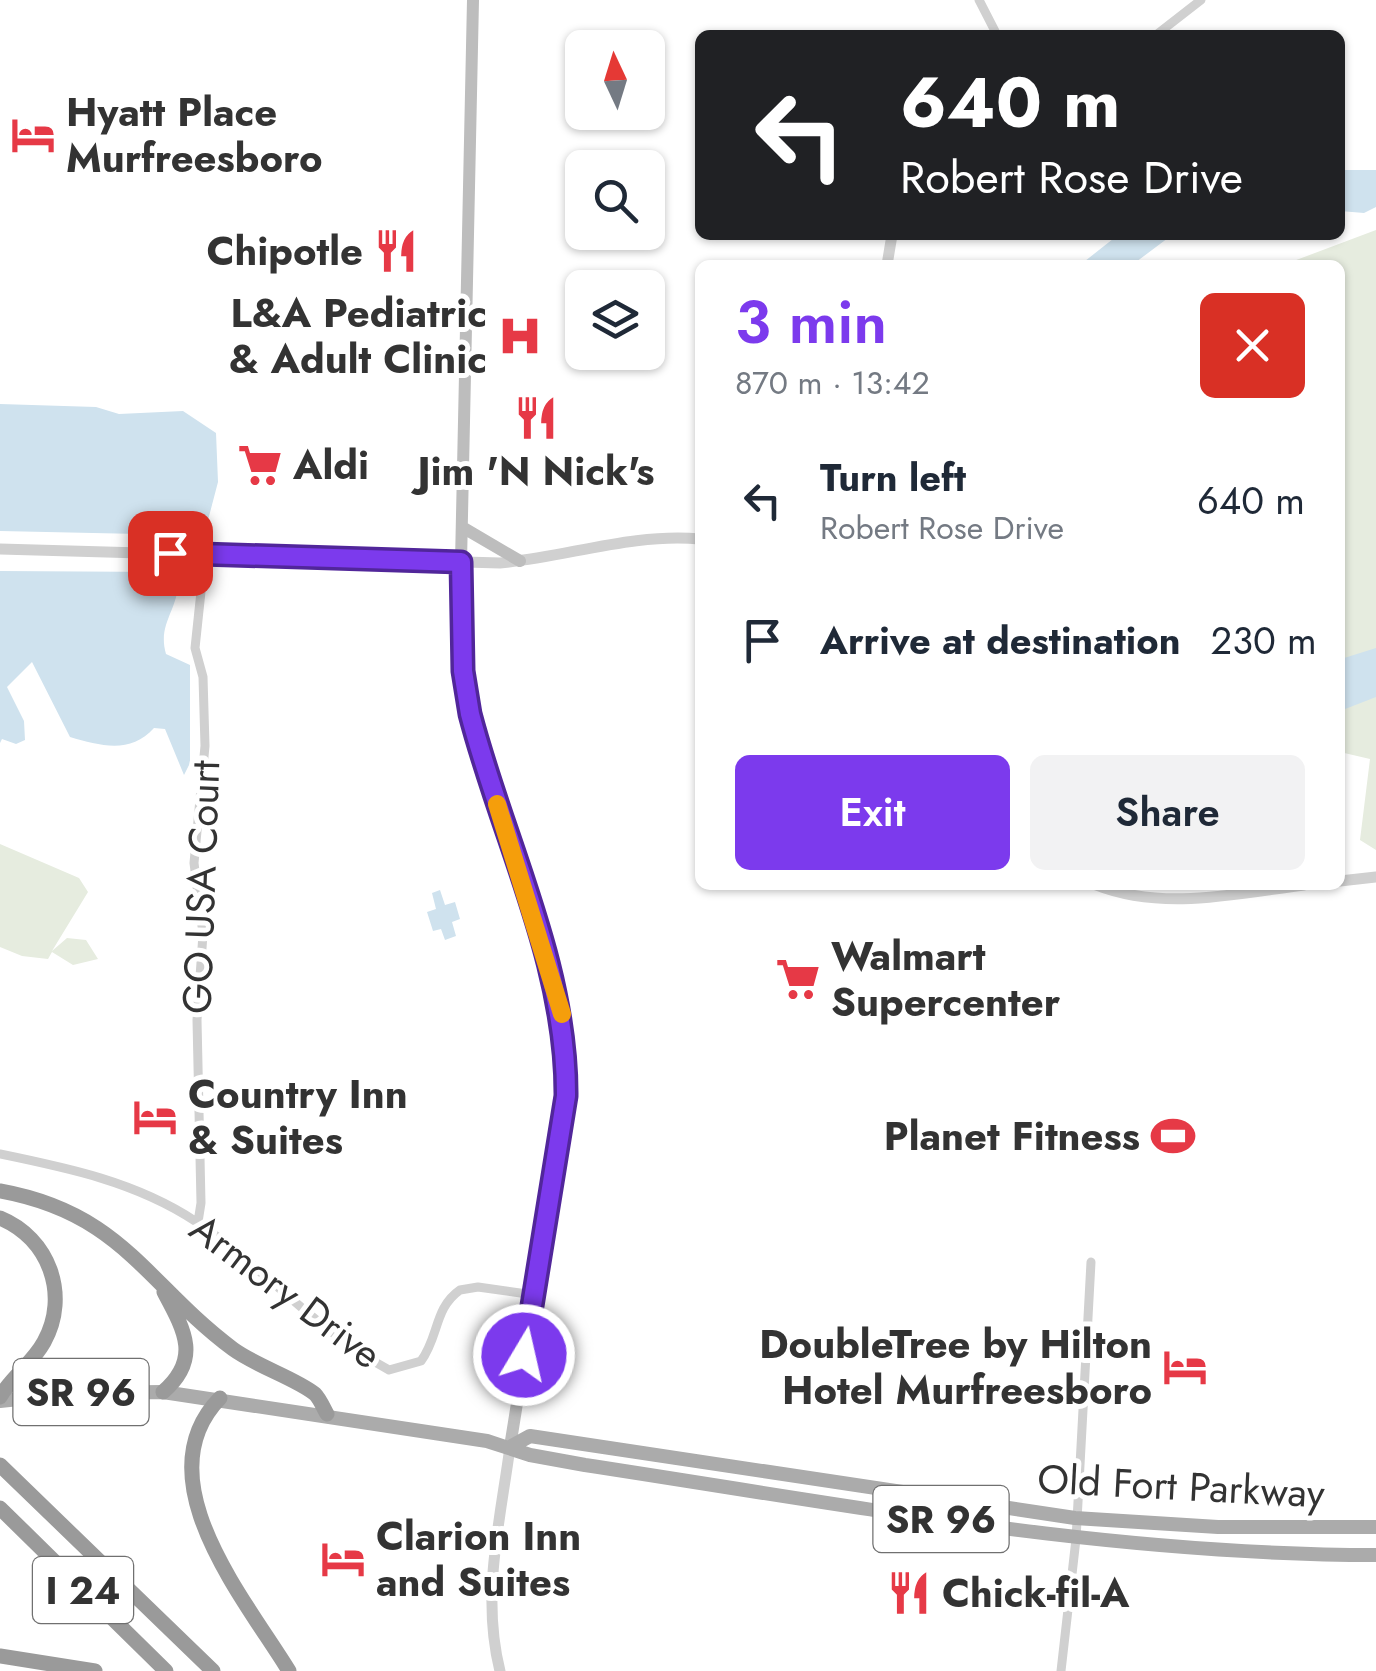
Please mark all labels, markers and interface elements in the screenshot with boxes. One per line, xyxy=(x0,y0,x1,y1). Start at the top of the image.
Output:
north arrow xyxy=(565,30,665,130)
map controls xyxy=(565,30,665,370)
text: 640 m xyxy=(900,52,1120,153)
icon: left xyxy=(735,70,865,200)
place label: Hyatt Place Murfreesboro xyxy=(66,83,322,187)
hotel icon: Hyatt Place Murfreesboro xyxy=(9,111,57,159)
text: Robert Rose Drive xyxy=(900,145,1243,210)
button: search xyxy=(565,150,665,250)
place label: Chipotle xyxy=(206,222,363,280)
restaurant icon: Chipotle xyxy=(372,227,420,275)
button: layers xyxy=(565,270,665,370)
text: 3 min xyxy=(735,279,887,366)
place label: L&A Pediatric & Adult Clinic xyxy=(229,284,487,388)
button: close xyxy=(1200,293,1305,398)
hospital icon: L&A Pediatric & Adult Clinic xyxy=(496,312,544,360)
text: 870 m · 13:42 xyxy=(735,360,930,406)
restaurant icon: Jim 'N Nick's xyxy=(512,394,560,442)
place label: Aldi xyxy=(292,436,369,494)
supermarket icon: Aldi xyxy=(236,441,284,489)
place label: Jim 'N Nick's xyxy=(410,442,655,500)
text: Turn left xyxy=(820,450,966,505)
icon: left xyxy=(735,473,790,528)
text: 640 m xyxy=(1197,473,1305,528)
text: Robert Rose Drive xyxy=(820,505,1064,551)
pin xyxy=(128,511,213,596)
icon: arrive xyxy=(143,526,198,581)
icon: arrive xyxy=(735,613,790,668)
text: Arrive at destination xyxy=(820,613,1181,668)
text: 230 m xyxy=(1211,613,1317,668)
button: Exit xyxy=(735,755,1010,870)
button: Share xyxy=(1030,755,1305,870)
street label: GO USA Court xyxy=(168,759,234,1015)
place label: Walmart Supercenter xyxy=(831,927,1061,1031)
supermarket icon: Walmart Supercenter xyxy=(774,955,822,1003)
place label: Country Inn & Suites xyxy=(188,1065,408,1169)
hotel icon: Country Inn & Suites xyxy=(131,1093,179,1141)
place label: Planet Fitness xyxy=(884,1107,1140,1165)
sports icon: Planet Fitness xyxy=(1149,1112,1197,1160)
street label: Armory Drive xyxy=(178,1200,394,1382)
position arrow xyxy=(472,1303,576,1407)
place label: DoubleTree by Hilton Hotel Murfreesboro xyxy=(759,1315,1152,1419)
hotel icon: DoubleTree by Hilton Hotel Murfreesboro xyxy=(1161,1343,1209,1391)
road number: SR 96 xyxy=(13,1359,148,1425)
street label: Old Fort Parkway xyxy=(1036,1450,1326,1522)
road number: SR 96 xyxy=(874,1486,1008,1552)
place label: Clarion Inn and Suites xyxy=(376,1507,581,1611)
hotel icon: Clarion Inn and Suites xyxy=(319,1535,367,1583)
road number: I 24 xyxy=(33,1557,133,1623)
place label: Chick-fil-A xyxy=(942,1564,1130,1622)
restaurant icon: Chick-fil-A xyxy=(885,1569,933,1617)

